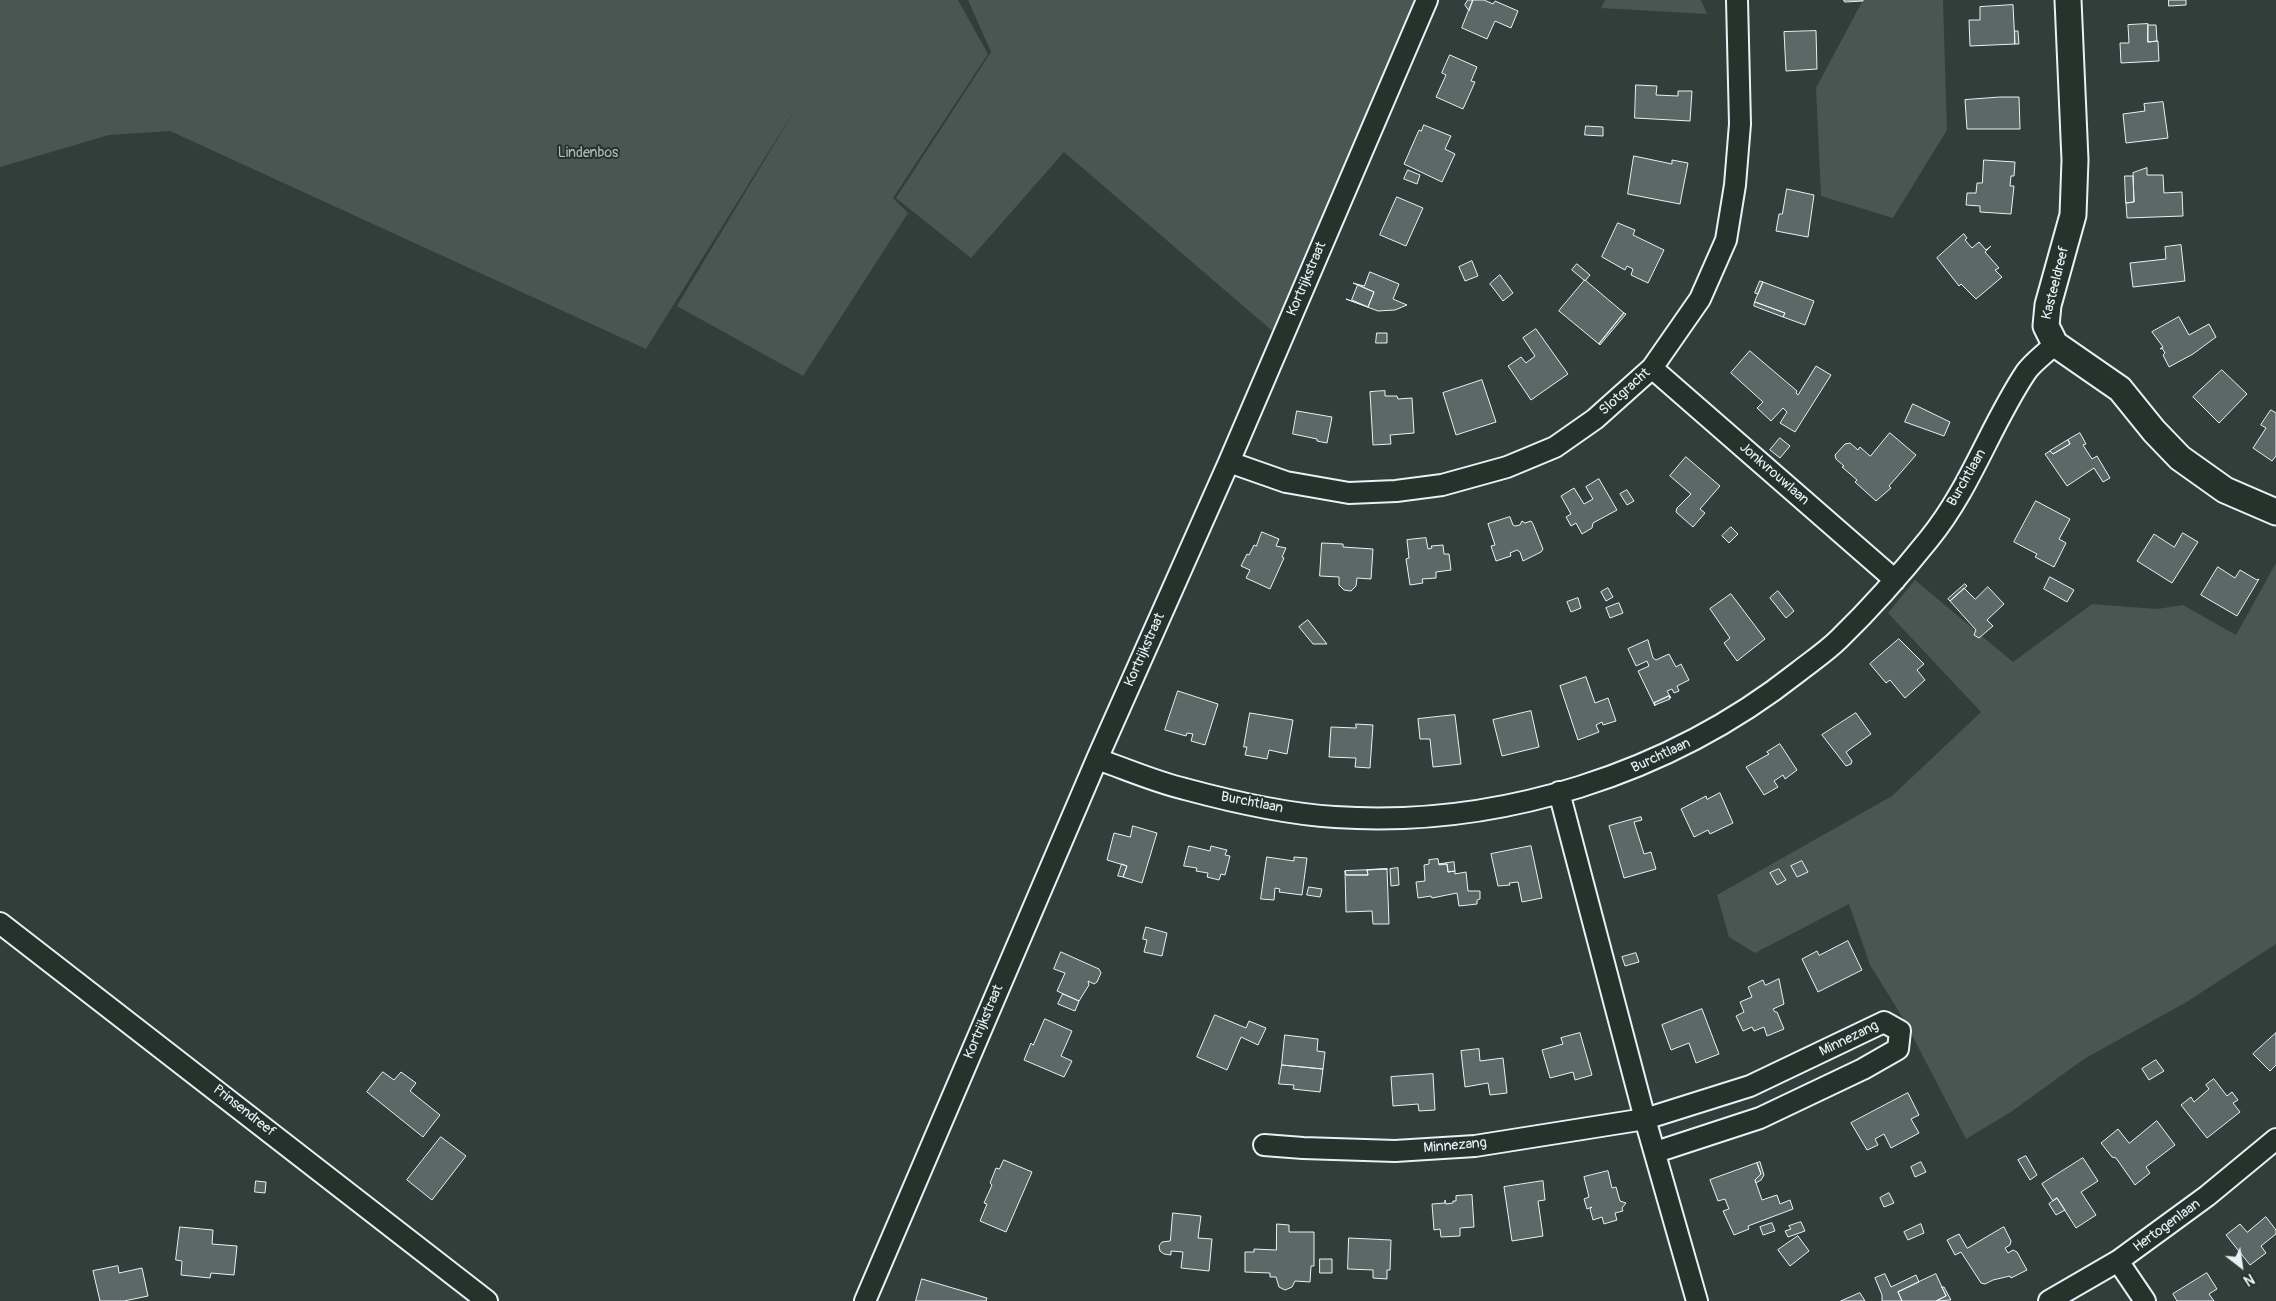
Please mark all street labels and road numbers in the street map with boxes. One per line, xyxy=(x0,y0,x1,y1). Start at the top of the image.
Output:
street label: Kortrijkstraat xyxy=(1284,239,1330,319)
street label: Kasteeldreef xyxy=(2039,245,2073,321)
street label: Slotgracht xyxy=(1596,365,1654,419)
street label: Jonkvrouwlaan xyxy=(1736,439,1812,509)
street label: Burchtlaan xyxy=(1944,446,1990,510)
street label: Kortrijkstraat xyxy=(1121,611,1169,689)
street label: Burchtlaan xyxy=(1629,735,1693,777)
street label: Burchtlaan xyxy=(1219,789,1285,817)
street label: Kortrijkstraat xyxy=(961,982,1007,1062)
street label: Minnezang xyxy=(1817,1018,1881,1060)
street label: Prinsendreef xyxy=(210,1082,278,1140)
street label: Minnezang xyxy=(1423,1135,1487,1157)
street label: Hertogenlaan xyxy=(2130,1196,2204,1256)

